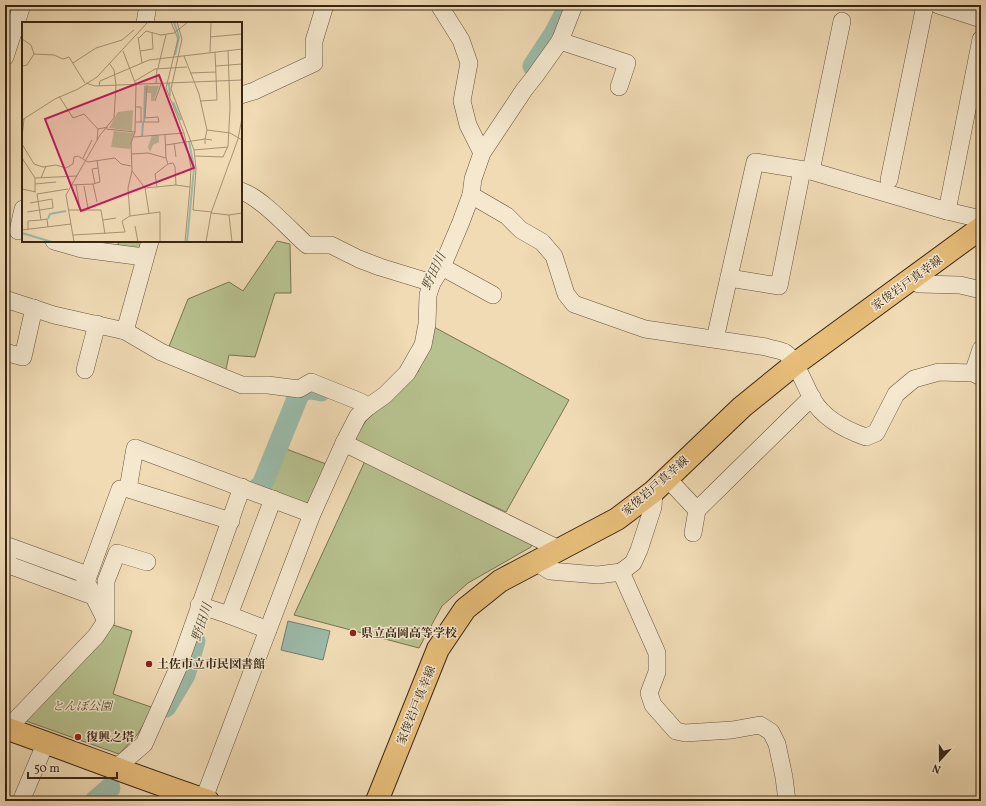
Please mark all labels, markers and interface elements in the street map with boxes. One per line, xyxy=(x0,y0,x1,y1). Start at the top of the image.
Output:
inset map xyxy=(22,22,242,242)
water label: 野田川 xyxy=(418,249,452,293)
street label: 家俊岩戸真幸線 xyxy=(869,253,946,315)
street label: 家俊岩戸真幸線 xyxy=(619,453,693,520)
water label: 野田川 xyxy=(188,599,218,644)
place label: 県立高岡高等学校 xyxy=(361,626,457,642)
marker: 県立高岡高等学校 xyxy=(348,628,358,638)
place label: 土佐市立市民図書館 xyxy=(157,657,265,673)
marker: 土佐市立市民図書館 xyxy=(144,659,154,669)
street label: 家俊岩戸真幸線 xyxy=(394,663,440,747)
park label: とんぼ公園 xyxy=(52,699,114,715)
place label: 復興之塔 xyxy=(86,730,134,746)
marker: 復興之塔 xyxy=(73,732,83,742)
north arrow xyxy=(920,740,960,780)
scale bar xyxy=(28,754,117,780)
text: N xyxy=(931,760,943,776)
text: 50 m xyxy=(34,761,60,777)

